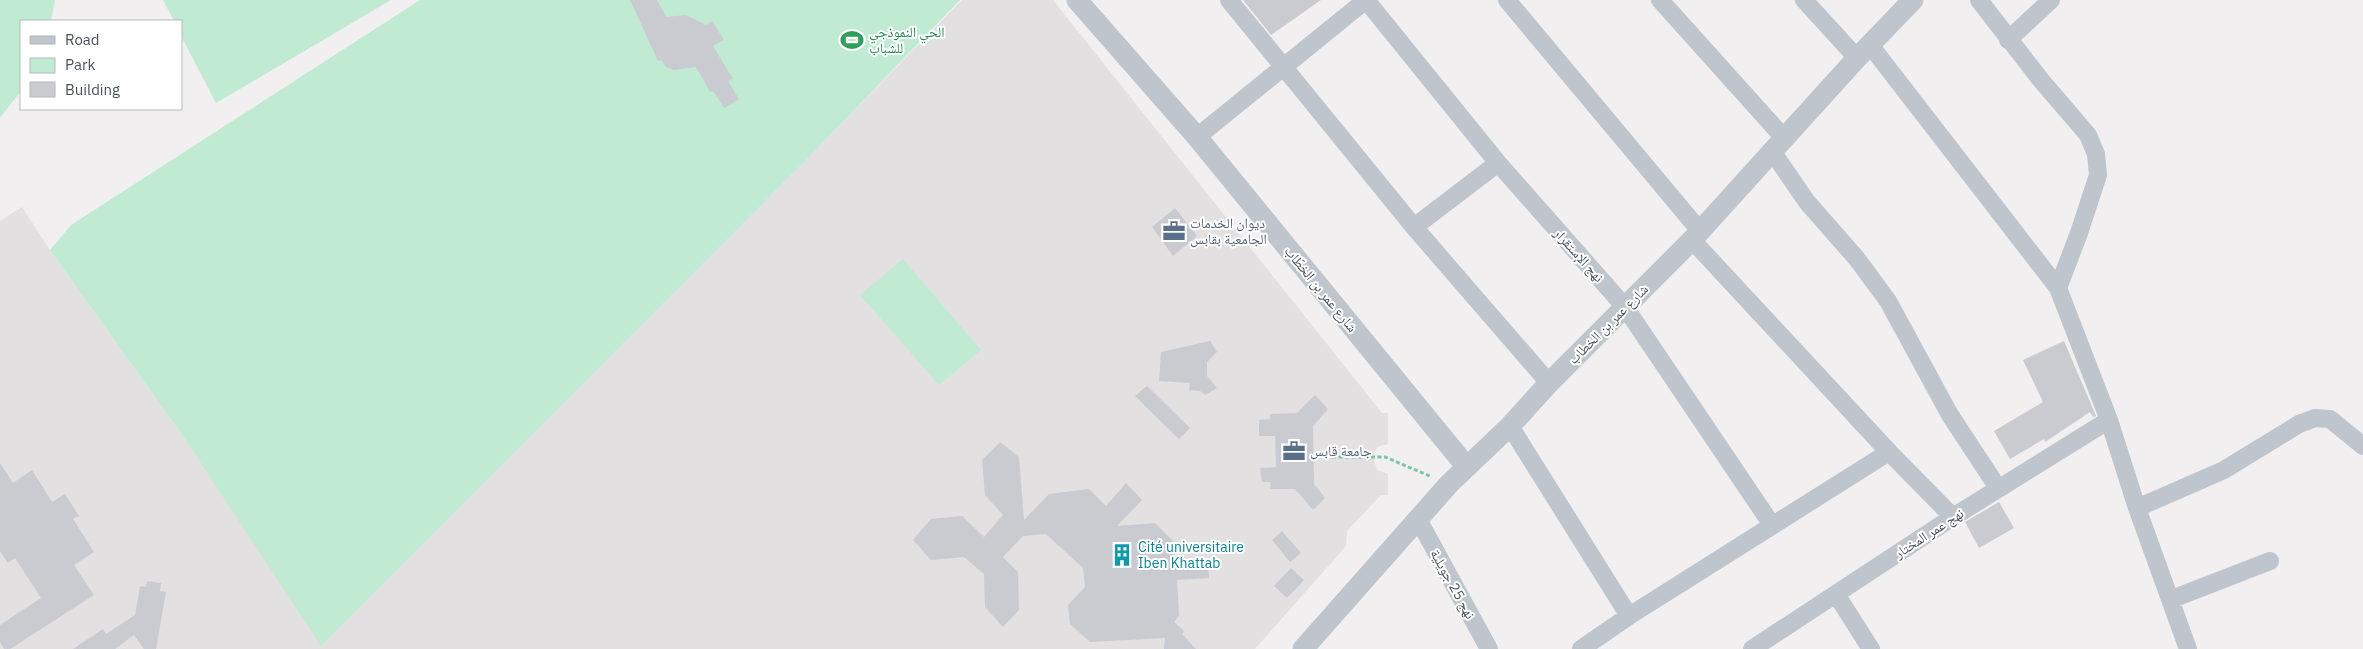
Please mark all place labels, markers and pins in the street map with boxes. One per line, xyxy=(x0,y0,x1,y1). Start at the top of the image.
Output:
place label: الحي النموذجي للشباب xyxy=(869,23,945,57)
sports icon: الحي النموذجي للشباب xyxy=(839,27,865,53)
place label: ديوان الخدمات الجامعية بقابس xyxy=(1190,214,1267,248)
office icon: ديوان الخدمات الجامعية بقابس xyxy=(1161,218,1187,244)
office icon: جامعة قابس xyxy=(1281,438,1307,464)
place label: جامعة قابس xyxy=(1310,442,1372,460)
place label: Cité universitaire Iben Khattab xyxy=(1138,538,1244,572)
building icon: Cité universitaire Iben Khattab xyxy=(1109,542,1135,568)

